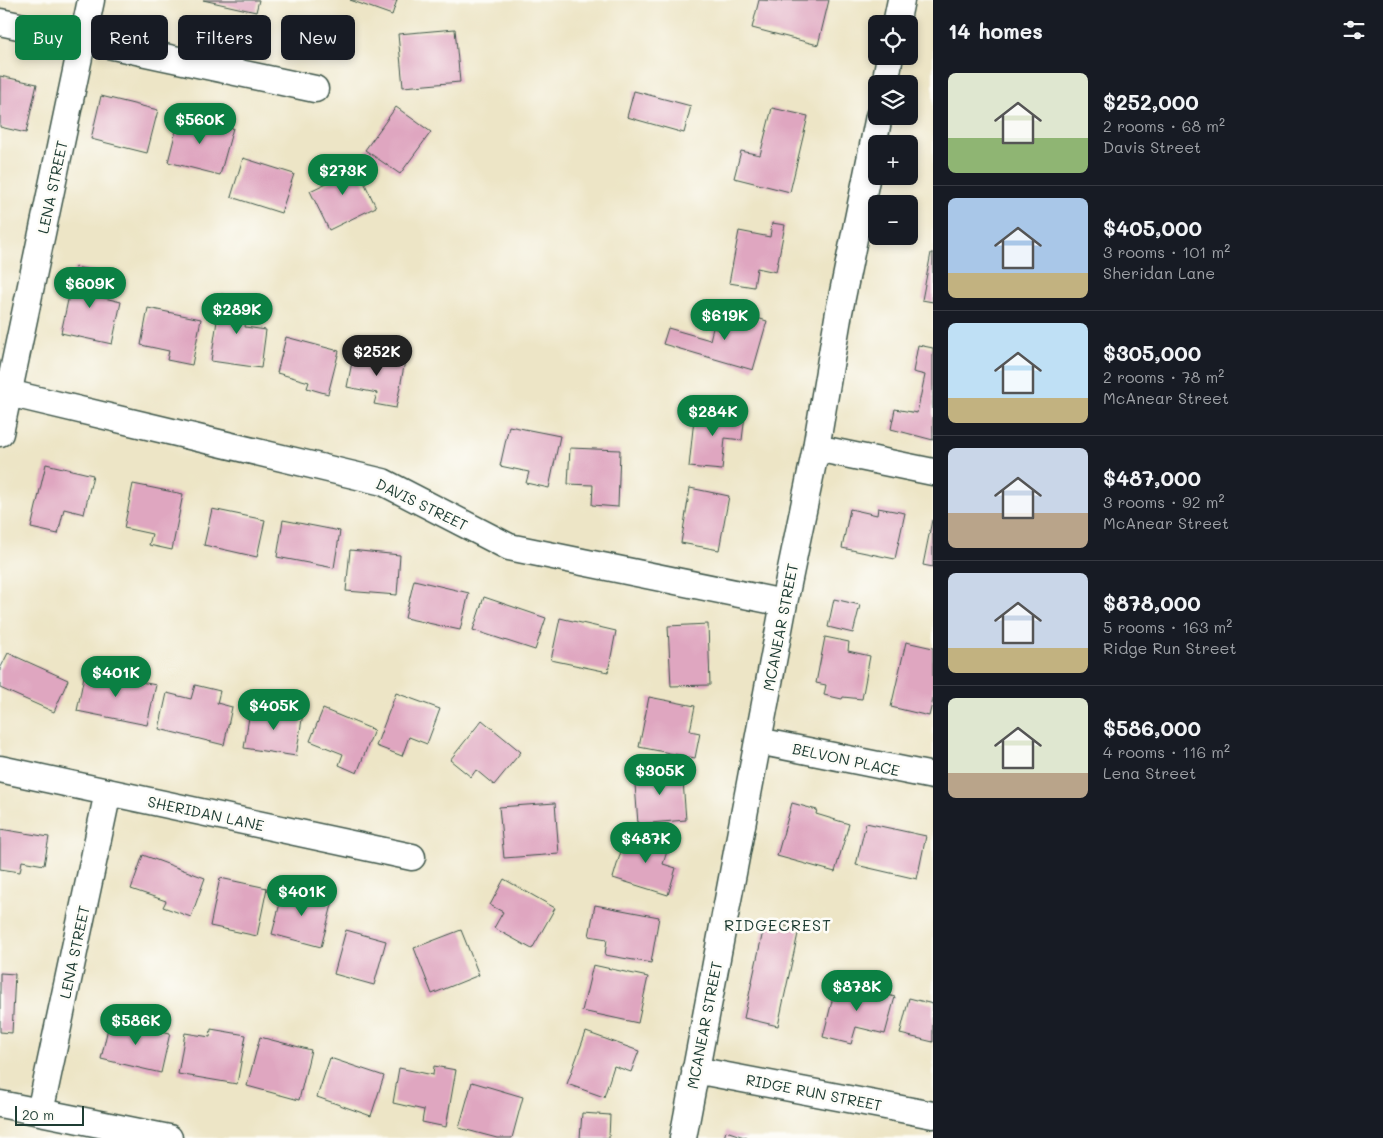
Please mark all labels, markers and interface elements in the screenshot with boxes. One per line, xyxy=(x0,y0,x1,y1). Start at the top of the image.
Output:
chip: Buy xyxy=(15,15,81,60)
chip: Rent xyxy=(91,15,168,60)
chip: Filters xyxy=(178,15,271,60)
chip: New xyxy=(281,15,355,60)
map controls xyxy=(868,15,918,245)
button: locate xyxy=(868,15,918,65)
icon: filters xyxy=(1340,16,1368,44)
text: 14 homes xyxy=(948,17,1043,44)
button: layers xyxy=(868,75,918,125)
text: $252,000 xyxy=(1103,88,1199,115)
icon: home xyxy=(988,93,1048,153)
pin: $560K xyxy=(165,102,235,145)
text: $560K xyxy=(175,108,225,129)
text: 2 rooms · 68 m² xyxy=(1103,115,1225,136)
button: + xyxy=(868,135,918,185)
text: Davis Street xyxy=(1103,136,1201,157)
street label: LENA STREET xyxy=(32,139,72,235)
pin: $273K xyxy=(308,154,378,196)
text: $273K xyxy=(319,159,367,180)
button: − xyxy=(868,195,918,245)
text: $405,000 xyxy=(1103,214,1202,241)
icon: home xyxy=(988,218,1048,278)
text: 3 rooms · 101 m² xyxy=(1103,241,1230,262)
text: Sheridan Lane xyxy=(1103,262,1215,283)
pin: $609K xyxy=(55,266,125,309)
text: $609K xyxy=(65,272,115,293)
pin: $289K xyxy=(202,292,272,335)
text: $289K xyxy=(213,298,261,319)
pin: $619K xyxy=(690,298,760,341)
text: $619K xyxy=(702,304,748,325)
pin: $252K xyxy=(342,334,412,377)
text: $305,000 xyxy=(1103,339,1201,366)
text: $252K xyxy=(353,340,401,361)
icon: home xyxy=(988,343,1048,403)
text: 2 rooms · 78 m² xyxy=(1103,366,1224,387)
text: McAnear Street xyxy=(1103,387,1229,408)
pin: $284K xyxy=(678,394,748,437)
text: $284K xyxy=(688,400,738,421)
text: $487,000 xyxy=(1103,464,1201,491)
icon: home xyxy=(988,468,1048,528)
street label: DAVIS STREET xyxy=(373,473,471,535)
text: 3 rooms · 92 m² xyxy=(1103,491,1225,512)
text: McAnear Street xyxy=(1103,512,1229,533)
street label: MCANEAR STREET xyxy=(758,562,802,692)
text: $878,000 xyxy=(1103,589,1201,616)
icon: home xyxy=(988,593,1048,653)
text: 5 rooms · 163 m² xyxy=(1103,616,1232,637)
text: Ridge Run Street xyxy=(1103,637,1237,658)
pin: $401K xyxy=(81,656,151,698)
text: $401K xyxy=(92,661,140,682)
pin: $405K xyxy=(239,688,309,731)
text: $405K xyxy=(249,694,299,715)
text: $586,000 xyxy=(1103,714,1201,741)
icon: home xyxy=(988,718,1048,778)
street label: BELVON PLACE xyxy=(791,738,902,780)
text: 4 rooms · 116 m² xyxy=(1103,741,1230,762)
pin: $305K xyxy=(625,754,695,796)
text: $305K xyxy=(635,759,685,780)
text: Lena Street xyxy=(1103,762,1196,783)
street label: SHERIDAN LANE xyxy=(146,791,266,835)
pin: $487K xyxy=(611,822,681,864)
text: $487K xyxy=(621,827,671,848)
pin: $401K xyxy=(267,874,337,917)
text: $401K xyxy=(278,880,326,901)
street label: LENA STREET xyxy=(54,904,94,1000)
district label: RIDGECREST xyxy=(724,914,832,935)
street label: MCANEAR STREET xyxy=(682,960,726,1090)
pin: $878K xyxy=(822,970,892,1012)
text: $878K xyxy=(832,975,882,996)
pin: $586K xyxy=(101,1004,171,1046)
text: $586K xyxy=(111,1009,161,1030)
street label: RIDGE RUN STREET xyxy=(744,1069,884,1115)
scale bar xyxy=(15,1103,84,1126)
text: 20 m xyxy=(22,1105,54,1124)

